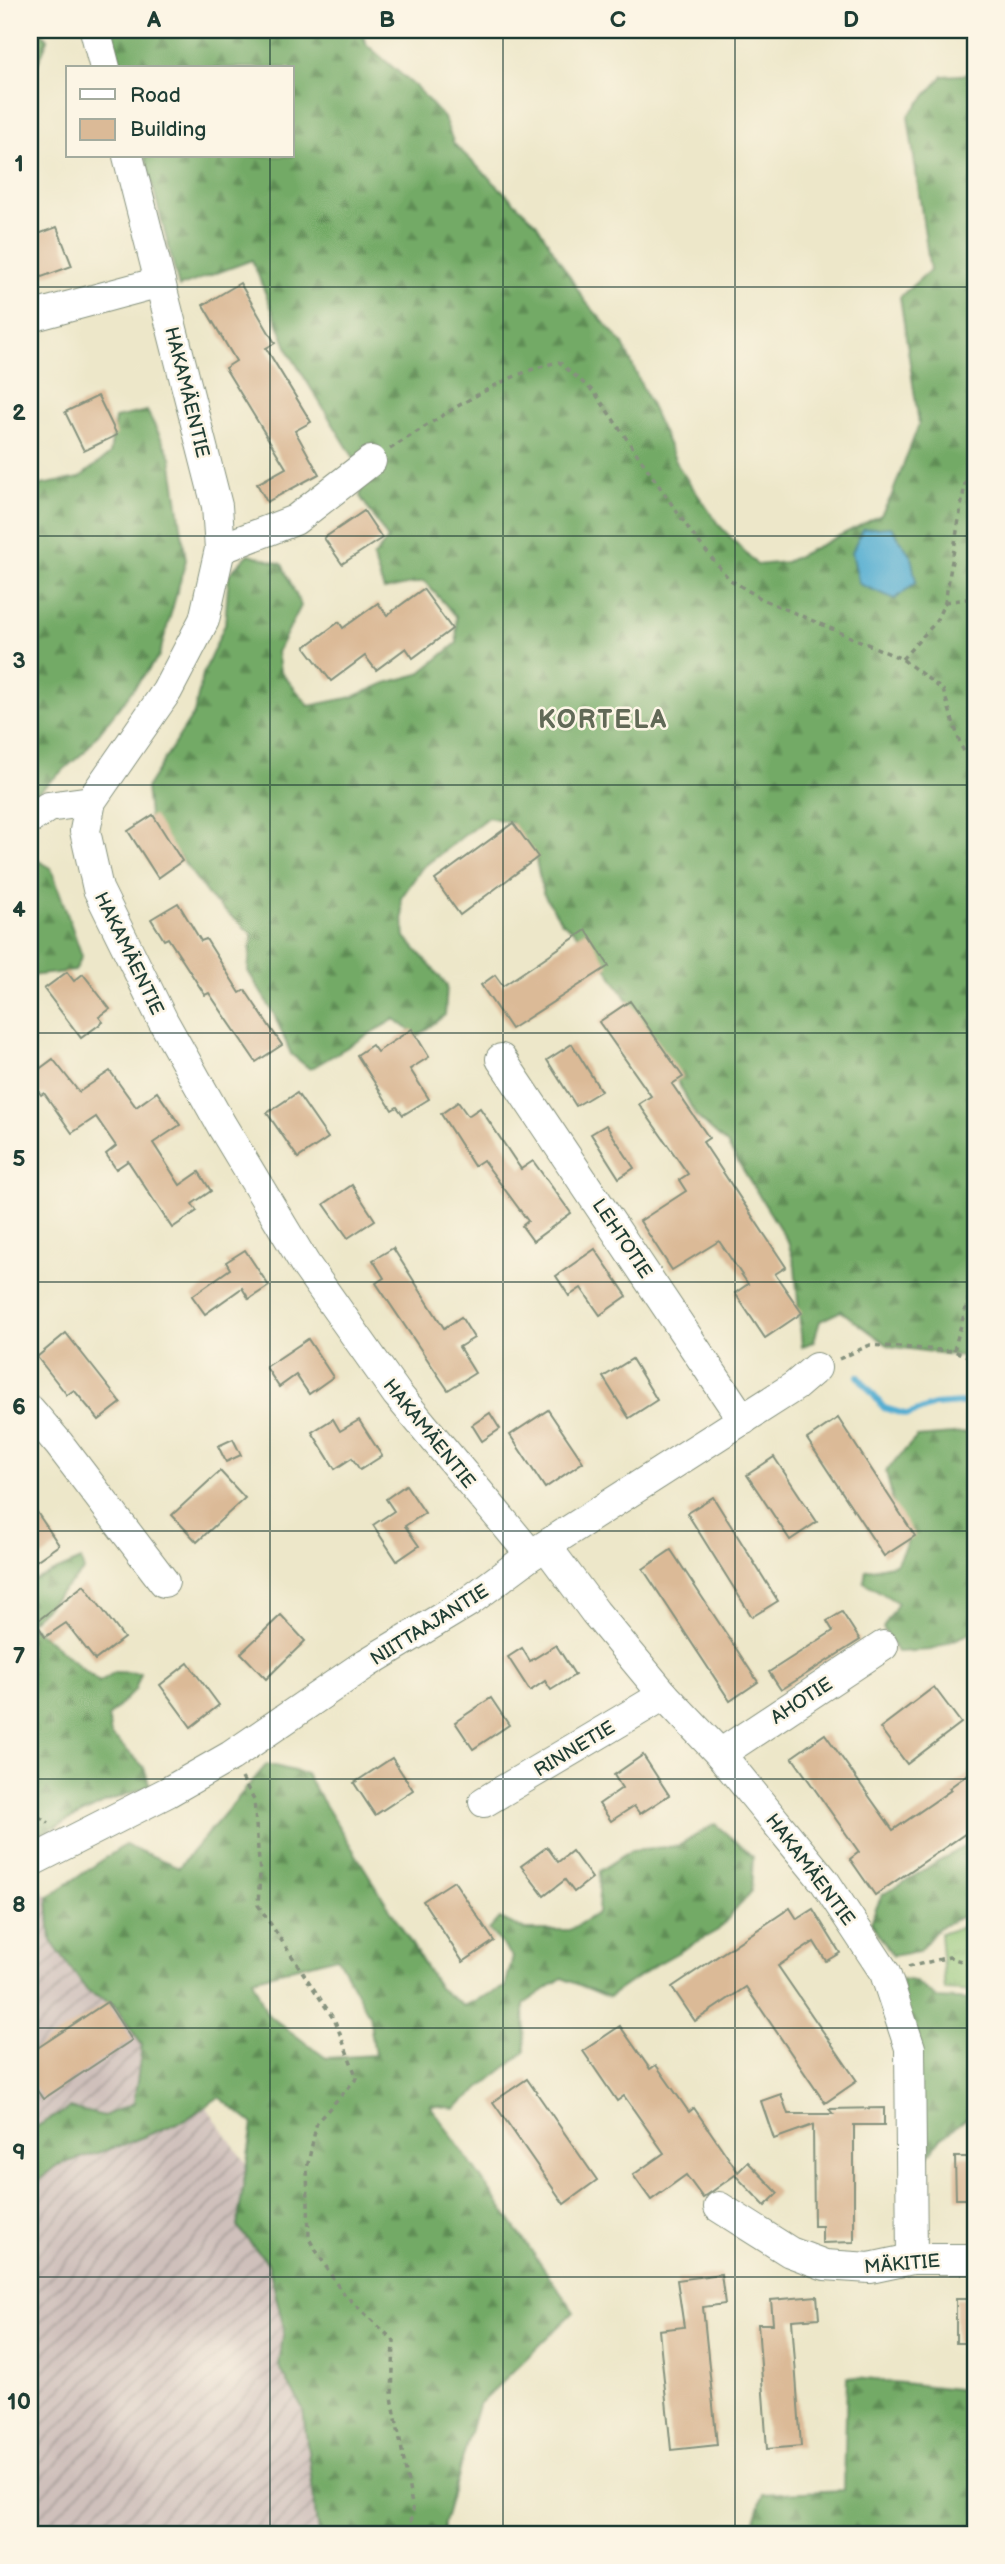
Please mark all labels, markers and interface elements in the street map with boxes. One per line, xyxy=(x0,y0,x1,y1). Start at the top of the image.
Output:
text: A xyxy=(146,6,162,34)
text: B xyxy=(379,6,395,34)
text: C xyxy=(610,6,626,34)
text: D xyxy=(843,6,859,34)
legend xyxy=(66,66,294,158)
text: Road xyxy=(130,83,181,108)
text: Building xyxy=(130,117,206,142)
text: 1 xyxy=(14,150,24,178)
street label: HAKAMÄENTIE xyxy=(159,325,214,460)
text: 2 xyxy=(12,399,26,427)
text: 3 xyxy=(12,647,26,675)
district label: KORTELA xyxy=(538,705,668,736)
street label: HAKAMÄENTIE xyxy=(89,888,168,1019)
text: 4 xyxy=(12,896,26,924)
text: 5 xyxy=(12,1145,26,1173)
street label: LEHTOTIE xyxy=(587,1195,657,1283)
street label: HAKAMÄENTIE xyxy=(378,1375,480,1493)
text: 6 xyxy=(12,1393,26,1421)
street label: NIITTAAJANTIE xyxy=(366,1580,493,1671)
text: 7 xyxy=(13,1642,26,1670)
street label: AHOTIE xyxy=(767,1673,837,1730)
street label: RINNETIE xyxy=(530,1716,619,1782)
street label: HAKAMÄENTIE xyxy=(760,1810,859,1930)
text: 8 xyxy=(12,1891,26,1919)
text: 9 xyxy=(12,2139,26,2167)
street label: MÄKITIE xyxy=(863,2250,941,2279)
text: 10 xyxy=(7,2388,31,2416)

